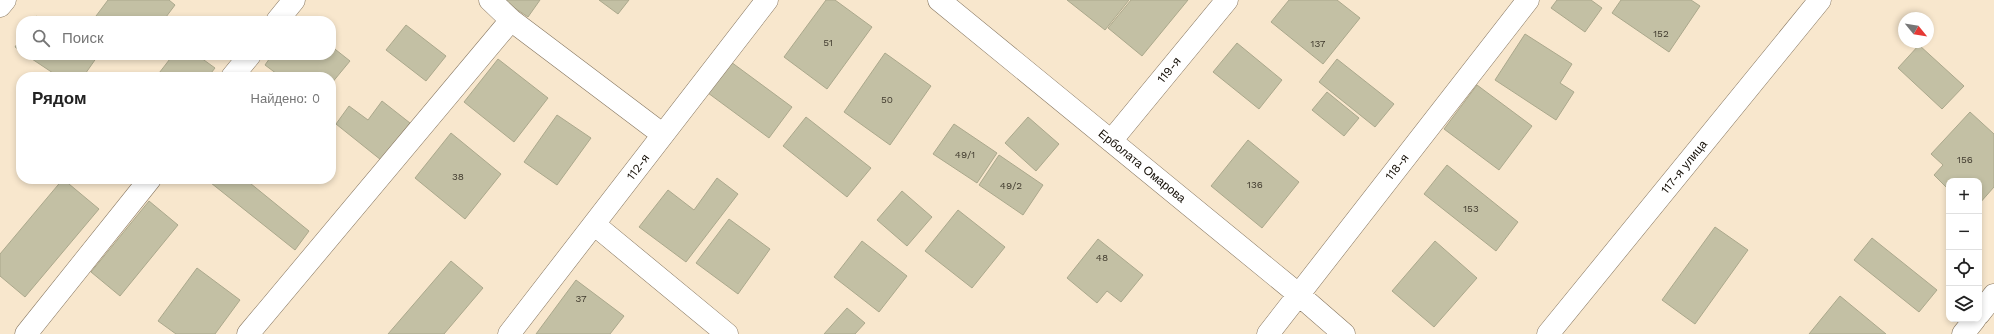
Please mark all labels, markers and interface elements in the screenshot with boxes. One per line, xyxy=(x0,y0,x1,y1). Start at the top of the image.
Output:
north arrow xyxy=(1898,12,1934,48)
search box xyxy=(16,16,336,60)
icon: search xyxy=(30,27,52,49)
house number: 152 xyxy=(1653,28,1669,39)
text: Поиск xyxy=(62,29,104,47)
house number: 51 xyxy=(823,37,833,48)
house number: 137 xyxy=(1311,38,1326,49)
street label: 119-я xyxy=(1154,54,1184,86)
text: Рядом xyxy=(32,88,87,108)
text: Найдено: 0 xyxy=(251,91,320,106)
house number: 50 xyxy=(881,94,893,105)
street label: Ерболата Омарова xyxy=(1096,127,1189,206)
street label: 117-я улица xyxy=(1658,137,1710,197)
house number: 49/1 xyxy=(955,149,975,160)
street label: 112-я xyxy=(624,151,652,183)
street label: 118-я xyxy=(1382,151,1412,183)
house number: 156 xyxy=(1957,154,1973,165)
house number: 38 xyxy=(452,171,464,182)
map controls xyxy=(1946,178,1982,322)
button: + xyxy=(1946,178,1982,214)
house number: 136 xyxy=(1247,179,1263,190)
house number: 49/2 xyxy=(1000,180,1022,191)
house number: 153 xyxy=(1463,203,1479,214)
button: − xyxy=(1946,214,1982,250)
button: locate xyxy=(1946,250,1982,286)
house number: 48 xyxy=(1096,252,1108,263)
button: layers xyxy=(1946,286,1982,322)
house number: 37 xyxy=(575,293,587,304)

